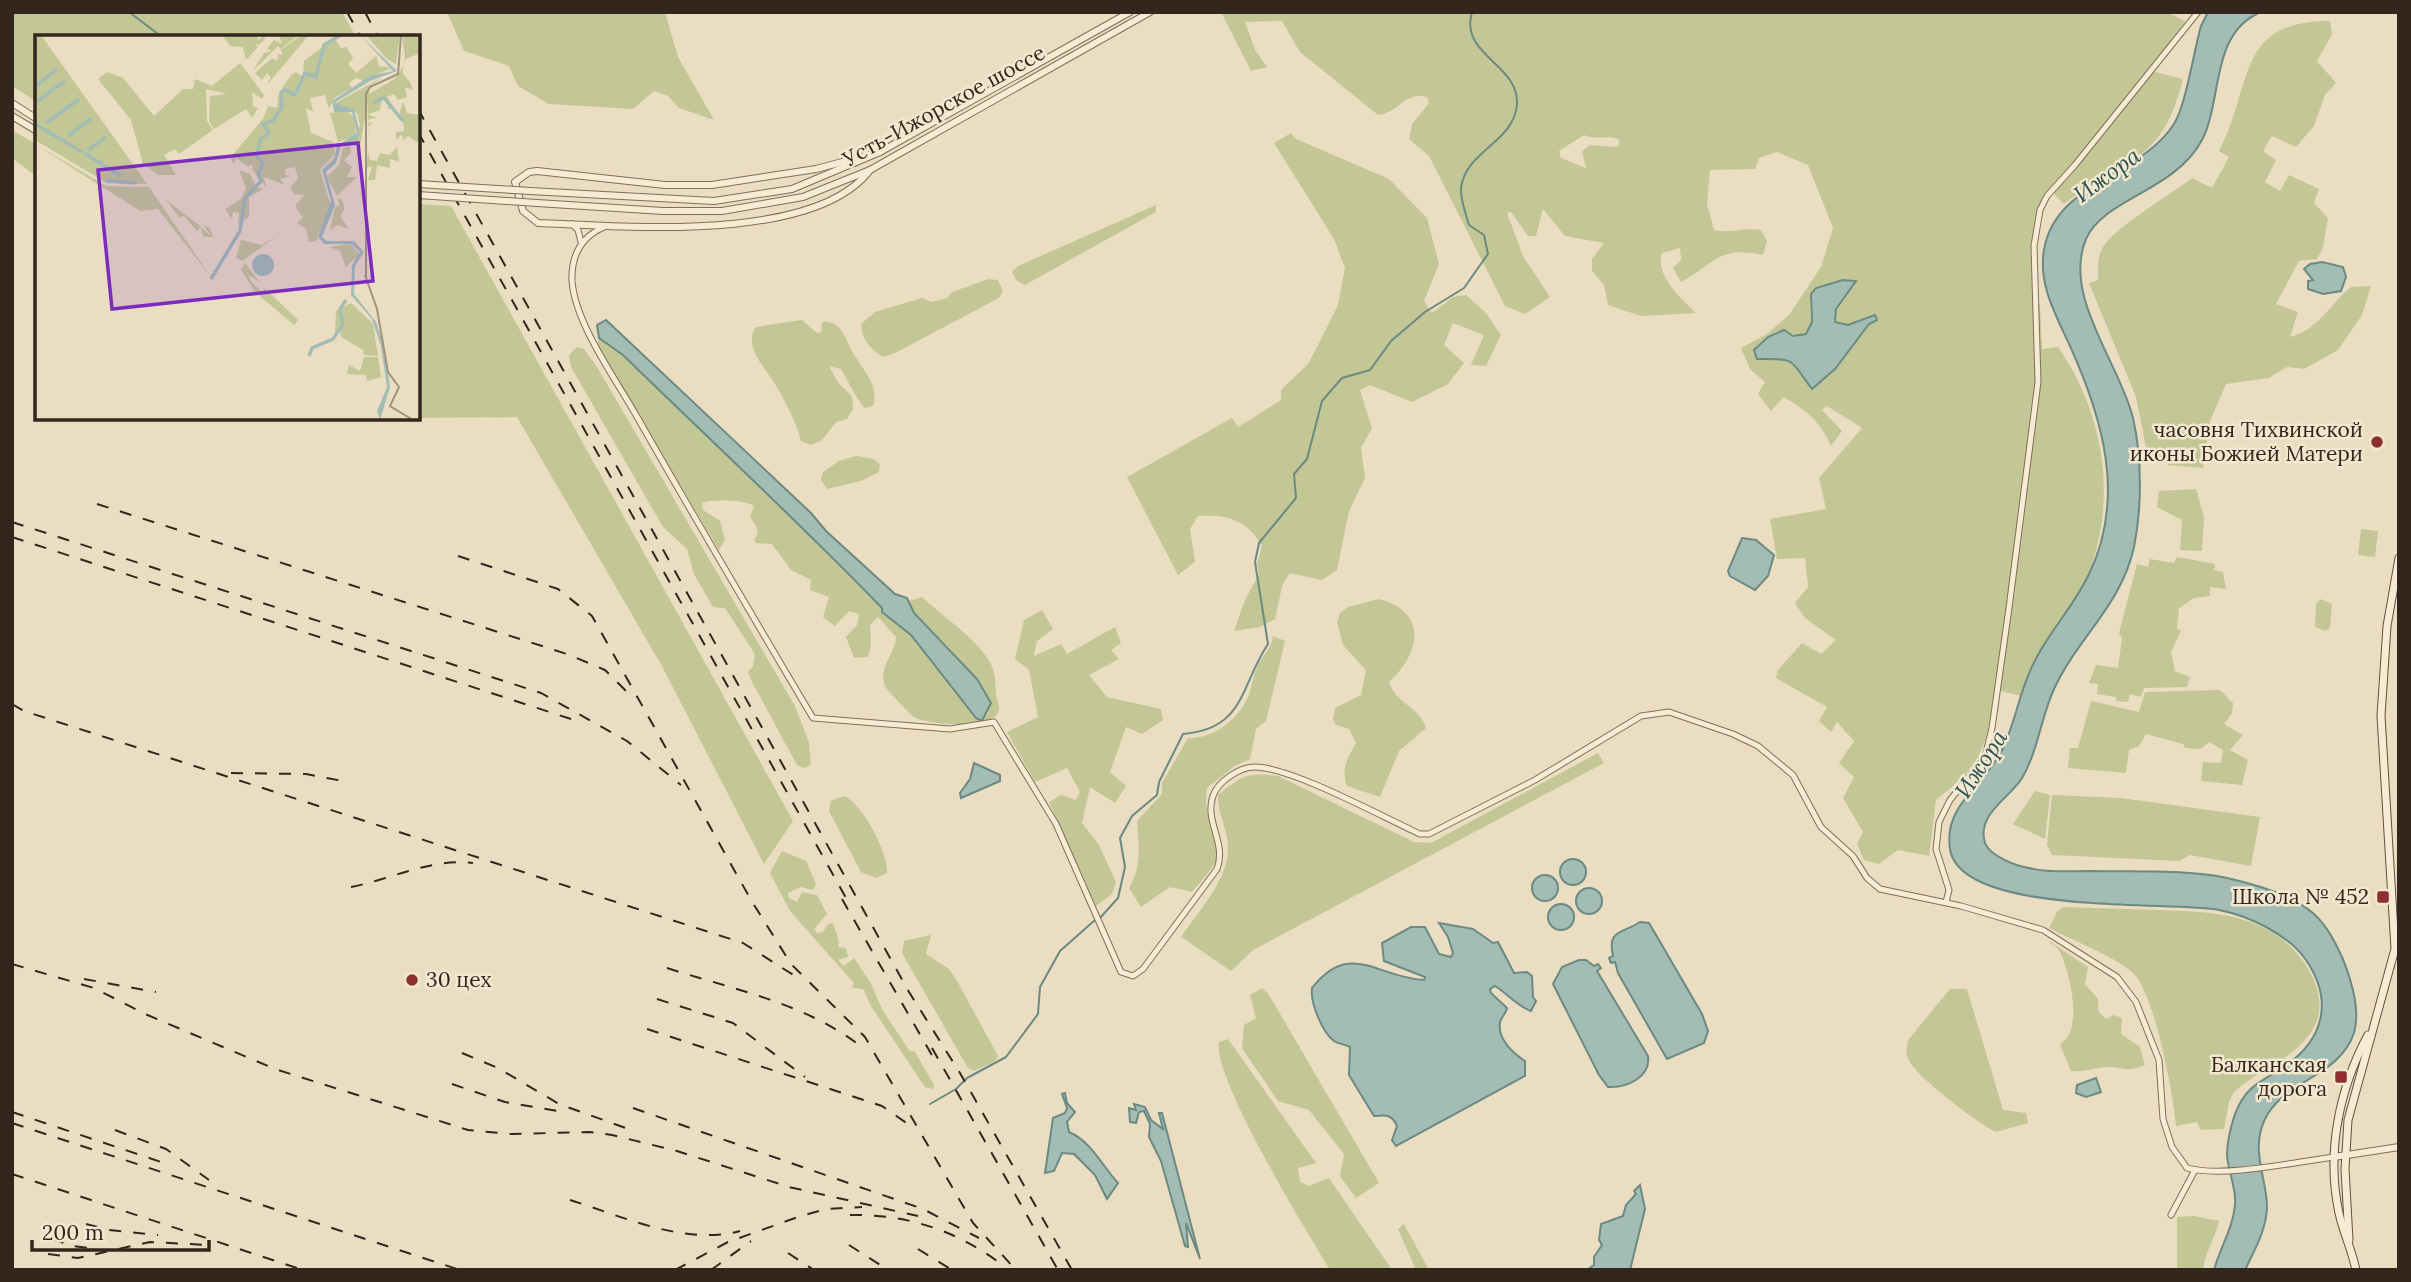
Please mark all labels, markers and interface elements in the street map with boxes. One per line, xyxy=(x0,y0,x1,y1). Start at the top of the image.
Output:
inset map xyxy=(35,35,420,420)
street label: Усть-Ижорское шоссе xyxy=(837,39,1050,173)
water label: Ижора xyxy=(2068,141,2146,208)
place label: часовня Тихвинской иконы Божией Матери xyxy=(2130,416,2363,467)
marker: часовня Тихвинской иконы Божией Матери xyxy=(2369,434,2385,450)
water label: Ижора xyxy=(1948,724,2013,803)
place label: Школа № 452 xyxy=(2232,883,2369,910)
marker: Школа № 452 xyxy=(2375,889,2391,905)
place label: 30 цех xyxy=(426,966,492,993)
marker: 30 цех xyxy=(404,972,420,988)
place label: Балканская дорога xyxy=(2211,1051,2327,1102)
marker: Балканская дорога xyxy=(2333,1069,2349,1085)
scale bar xyxy=(32,1208,208,1252)
text: 200 m xyxy=(42,1219,104,1246)

